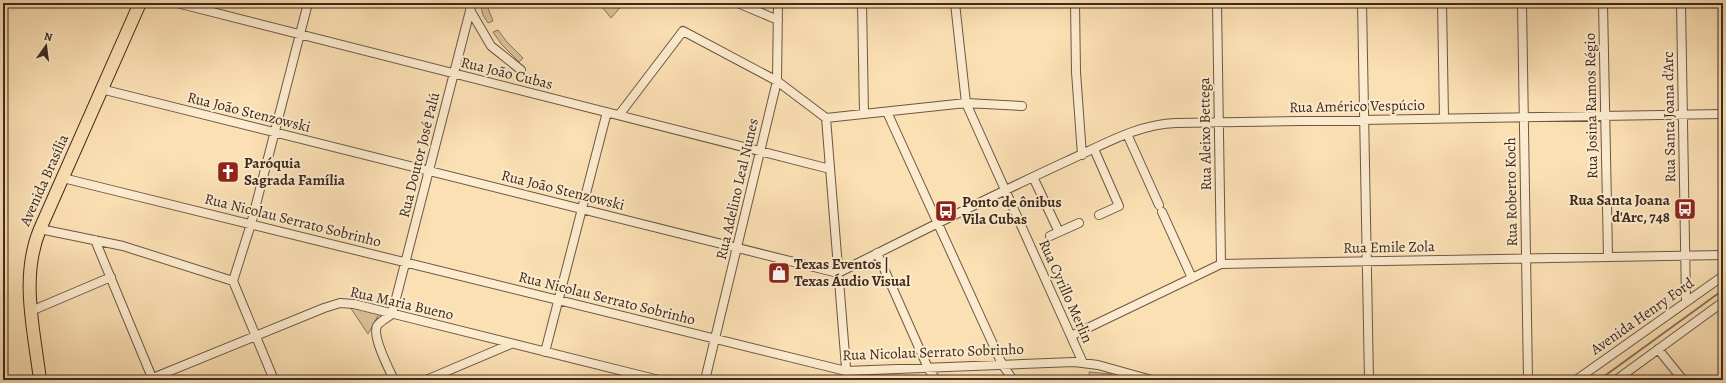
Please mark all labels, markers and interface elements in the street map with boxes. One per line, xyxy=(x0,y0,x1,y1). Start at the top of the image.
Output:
north arrow xyxy=(26,26,66,66)
text: N xyxy=(43,29,54,45)
street label: Rua Josina Ramos Régio xyxy=(1580,33,1602,179)
street label: Rua Santa Joana d'Arc xyxy=(1658,51,1680,183)
street label: Rua João Cubas xyxy=(459,52,555,94)
street label: Rua Aleixo Bettega xyxy=(1194,77,1216,191)
street label: Rua João Stenzowski xyxy=(185,87,313,137)
street label: Rua Doutor José Palú xyxy=(394,89,444,220)
street label: Rua Américo Vespúcio xyxy=(1289,95,1425,117)
street label: Rua Adelino Leal Nunes xyxy=(711,116,763,262)
street label: Avenida Brasília xyxy=(14,131,73,230)
street label: Rua Roberto Koch xyxy=(1500,137,1522,247)
place label: Paróquia Sagrada Família xyxy=(244,153,346,190)
church icon: Paróquia Sagrada Família xyxy=(215,159,241,185)
street label: Rua João Stenzowski xyxy=(499,165,627,215)
street label: Rua Nicolau Serrato Sobrinho xyxy=(203,188,383,252)
place label: Rua Santa Joana d'Arc, 748 xyxy=(1569,190,1671,227)
place label: Ponto de ônibus Vila Cubas xyxy=(961,192,1062,229)
bus stop icon: Rua Santa Joana d'Arc, 748 xyxy=(1672,196,1698,222)
bus stop icon: Ponto de ônibus Vila Cubas xyxy=(933,198,959,224)
street label: Rua Cyrillo Merlin xyxy=(1034,236,1098,346)
street label: Rua Emile Zola xyxy=(1343,236,1435,258)
place label: Texas Eventos | Texas Áudio Visual xyxy=(794,254,910,291)
shop icon: Texas Eventos | Texas Áudio Visual xyxy=(766,260,792,286)
street label: Rua Nicolau Serrato Sobrinho xyxy=(517,266,697,330)
street label: Avenida Henry Ford xyxy=(1586,272,1698,360)
street label: Rua Maria Bueno xyxy=(348,281,456,325)
street label: Rua Nicolau Serrato Sobrinho xyxy=(842,339,1024,365)

